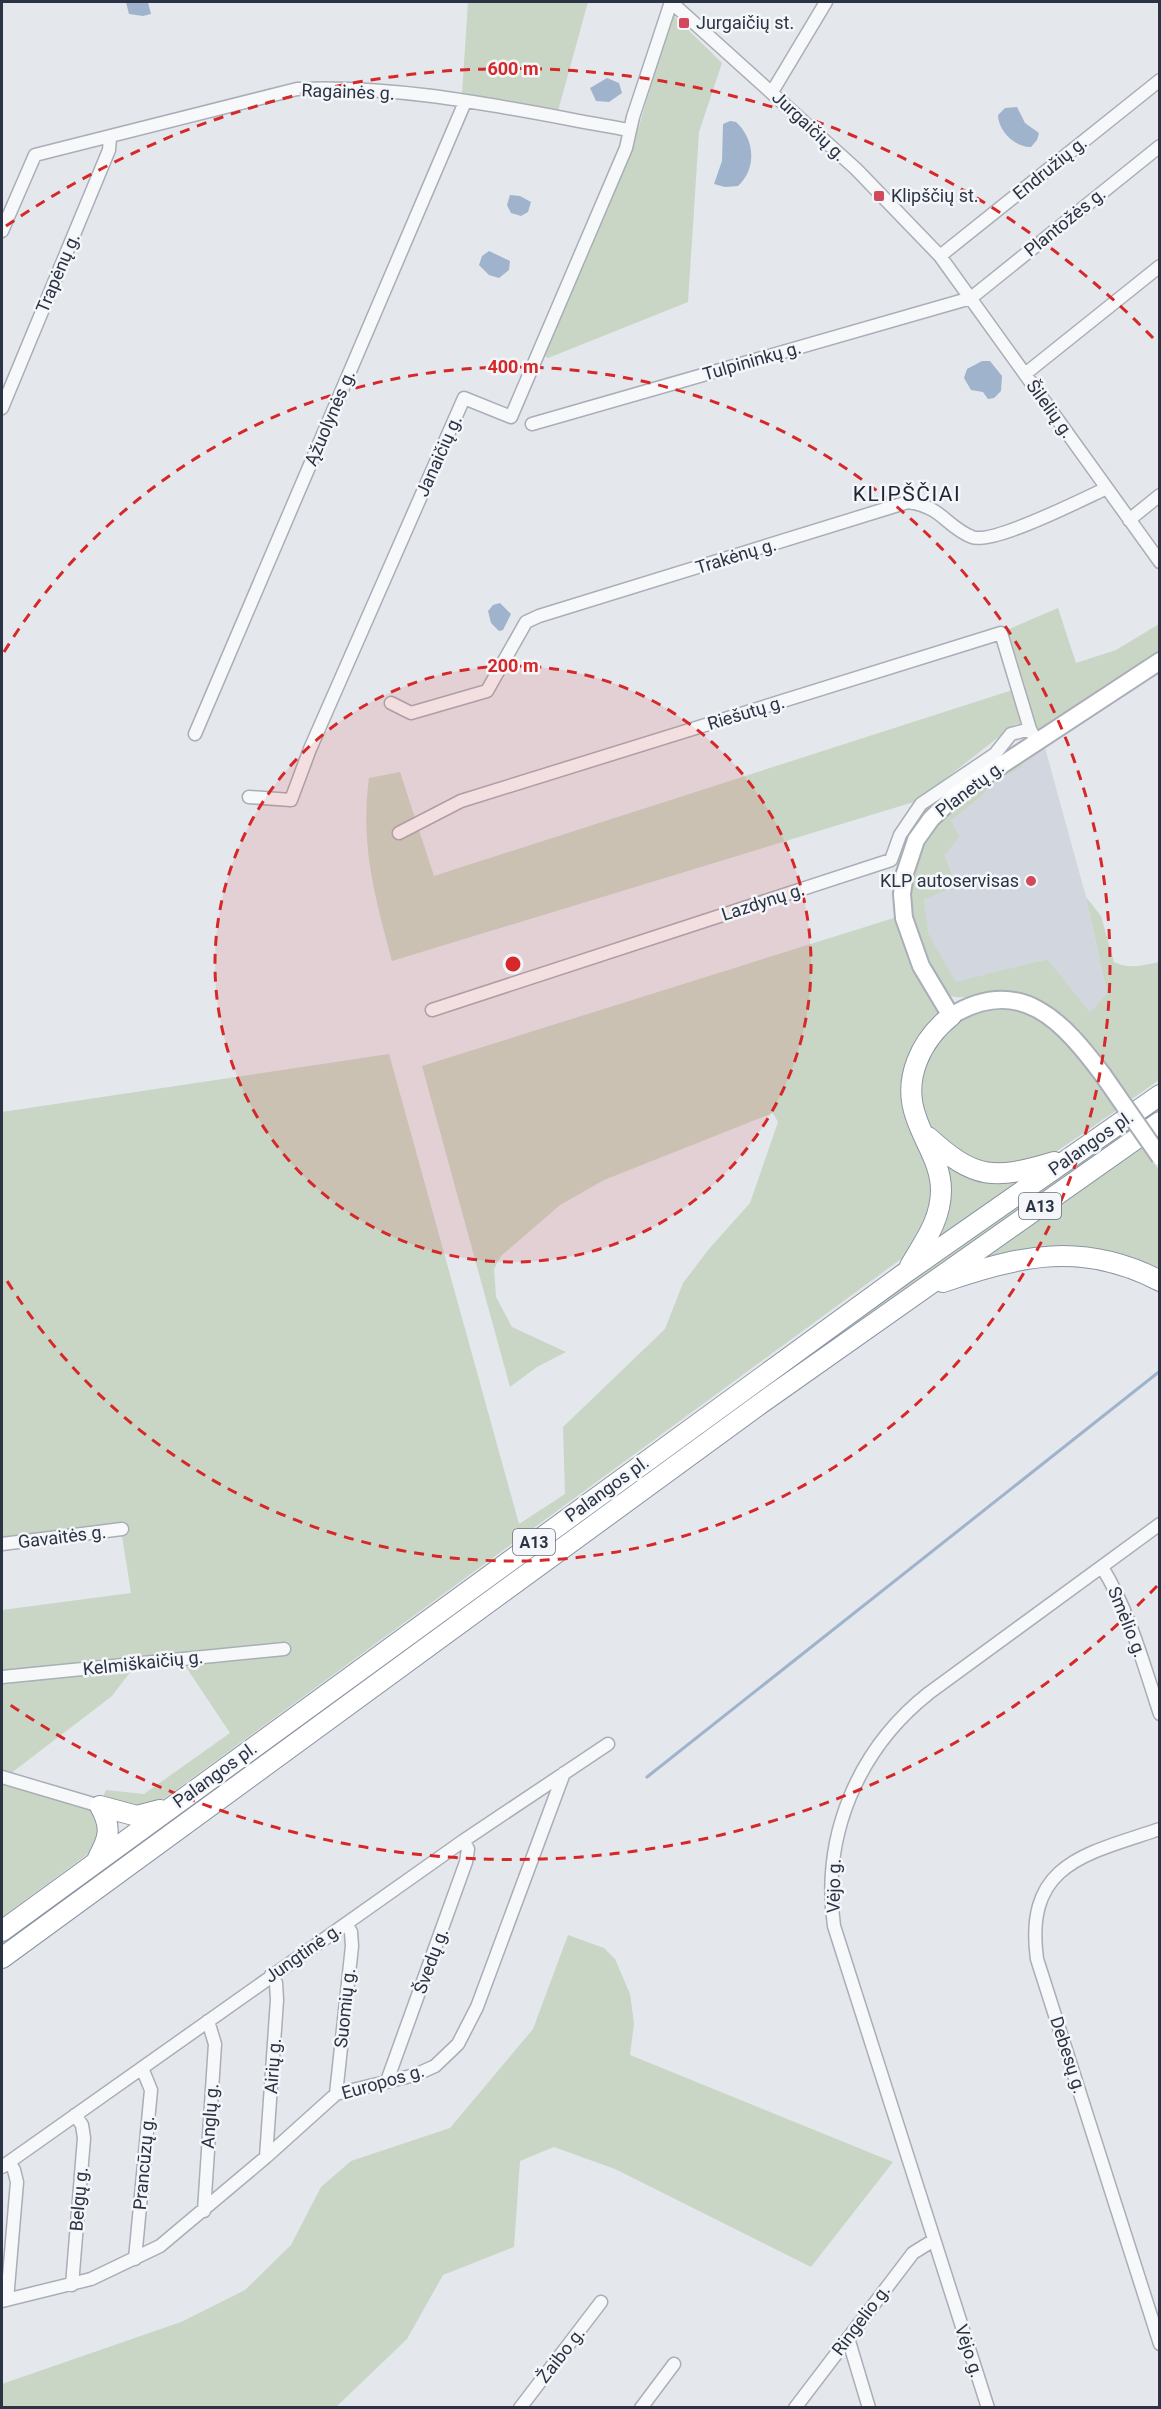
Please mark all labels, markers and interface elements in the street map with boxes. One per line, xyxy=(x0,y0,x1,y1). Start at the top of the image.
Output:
place label: Jurgaičių st. xyxy=(696,12,794,33)
marker: Jurgaičių st. xyxy=(677,16,691,30)
text: 600 m xyxy=(487,58,539,79)
street label: Ragainės g. xyxy=(301,79,395,104)
street label: Jurgaičių g. xyxy=(768,86,851,165)
street label: Endružių g. xyxy=(1009,131,1091,204)
street label: Plantožės g. xyxy=(1020,183,1109,261)
place label: Klipščių st. xyxy=(891,185,979,206)
marker: Klipščių st. xyxy=(872,189,886,203)
street label: Trapėnų g. xyxy=(31,230,84,316)
street label: Tulpininkų g. xyxy=(700,336,803,385)
text: 400 m xyxy=(487,356,539,377)
street label: Ąžuolynės g. xyxy=(300,367,359,469)
street label: Šilelių g. xyxy=(1022,375,1079,442)
street label: Janaičių g. xyxy=(411,412,466,500)
district label: KLIPŠČIAI xyxy=(853,482,961,506)
street label: Trakėnų g. xyxy=(693,533,779,578)
text: 200 m xyxy=(487,655,539,676)
street label: Riešutų g. xyxy=(705,691,787,734)
street label: Planetų g. xyxy=(931,756,1008,821)
place label: KLP autoservisas xyxy=(880,870,1019,891)
marker: KLP autoservisas xyxy=(1024,874,1038,888)
street label: Lazdynų g. xyxy=(719,878,807,925)
centre of rings xyxy=(503,954,523,974)
street label: Palangos pl. xyxy=(1044,1106,1137,1179)
road number: A13 xyxy=(1019,1193,1061,1219)
street label: Palangos pl. xyxy=(561,1451,653,1526)
street label: Gavaitės g. xyxy=(17,1521,107,1552)
road number: A13 xyxy=(513,1529,555,1555)
street label: Smėlio g. xyxy=(1104,1583,1151,1660)
street label: Kelmiškaičių g. xyxy=(82,1646,204,1679)
street label: Palangos pl. xyxy=(169,1737,261,1812)
street label: Vėjo g. xyxy=(823,1859,844,1913)
street label: Jungtinė g. xyxy=(260,1918,345,1987)
street label: Švedų g. xyxy=(409,1925,452,1996)
street label: Suomių g. xyxy=(330,1967,359,2049)
street label: Debesų g. xyxy=(1046,2014,1091,2096)
street label: Airių g. xyxy=(260,2037,285,2095)
street label: Europos g. xyxy=(339,2060,427,2103)
street label: Anglų g. xyxy=(197,2083,222,2149)
street label: Prancūzų g. xyxy=(129,2115,158,2211)
street label: Belgų g. xyxy=(65,2166,92,2232)
street label: Ringelio g. xyxy=(827,2280,894,2359)
street label: Vėjo g. xyxy=(951,2322,988,2380)
street label: Žaibo g. xyxy=(532,2323,589,2387)

